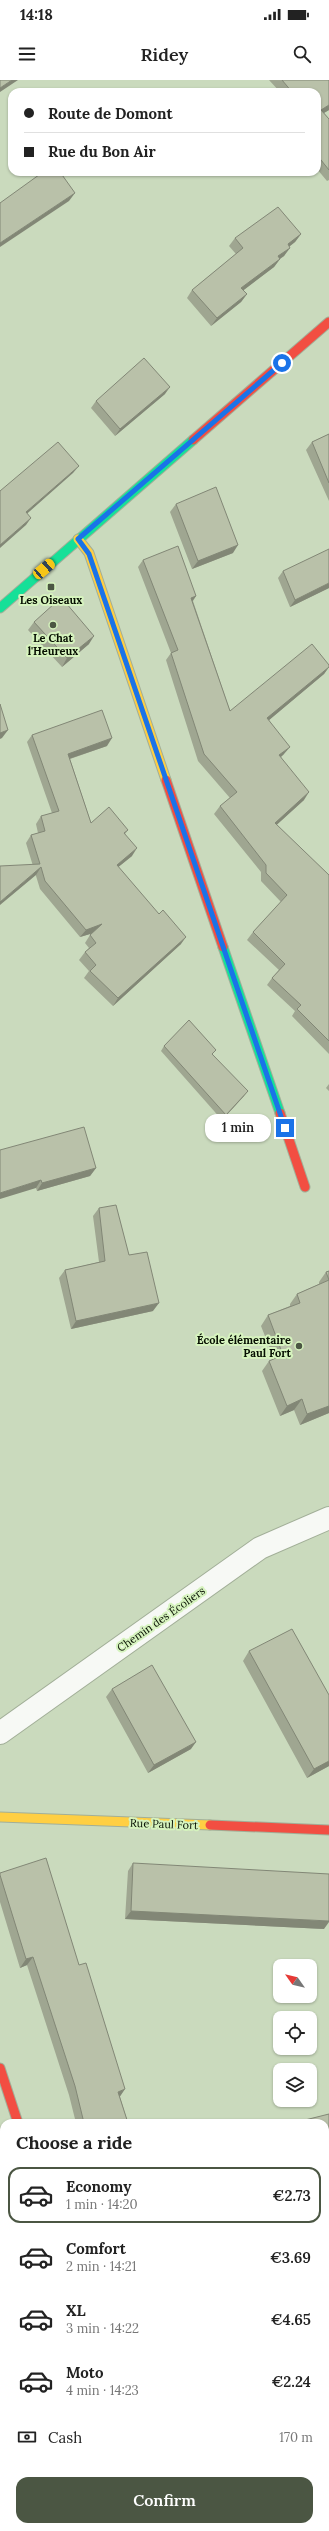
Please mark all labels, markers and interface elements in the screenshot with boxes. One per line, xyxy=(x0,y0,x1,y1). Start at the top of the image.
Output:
text: 14:18 xyxy=(20,5,53,24)
icon: menu xyxy=(16,43,38,65)
text: Ridey xyxy=(141,43,188,66)
icon: search xyxy=(291,43,313,65)
text: Route de Domont xyxy=(48,104,173,123)
text: Rue du Bon Air xyxy=(48,142,156,161)
route start xyxy=(273,354,291,372)
car xyxy=(31,557,57,581)
marker: Les Oiseaux xyxy=(46,582,56,592)
place label: Les Oiseaux xyxy=(20,593,82,607)
marker: Le Chat l'Heureux xyxy=(48,620,58,630)
place label: Le Chat l'Heureux xyxy=(28,631,78,658)
callout: 1 min xyxy=(205,1114,271,1142)
text: 1 min xyxy=(222,1119,254,1136)
route end xyxy=(276,1119,294,1137)
place label: École élémentaire Paul Fort xyxy=(197,1333,291,1360)
marker: École élémentaire Paul Fort xyxy=(294,1341,304,1351)
street label: Chemin des Écoliers xyxy=(114,1583,208,1655)
street label: Rue Paul Fort xyxy=(130,1816,199,1832)
north arrow xyxy=(273,1959,317,2003)
map controls xyxy=(273,1959,317,2107)
button: locate xyxy=(273,2011,317,2055)
button: layers xyxy=(273,2063,317,2107)
text: Choose a ride xyxy=(16,2131,132,2154)
icon: car xyxy=(18,2177,54,2213)
text: Economy xyxy=(66,2177,131,2196)
text: €2.73 xyxy=(273,2186,311,2205)
text: 1 min · 14:20 xyxy=(66,2196,138,2213)
icon: car xyxy=(18,2239,54,2275)
text: Comfort xyxy=(66,2239,126,2258)
text: €3.69 xyxy=(270,2248,311,2267)
text: 2 min · 14:21 xyxy=(66,2258,136,2275)
icon: car xyxy=(18,2301,54,2337)
text: XL xyxy=(66,2301,86,2320)
text: €4.65 xyxy=(271,2310,311,2329)
text: 3 min · 14:22 xyxy=(66,2320,139,2337)
icon: car xyxy=(18,2363,54,2399)
text: Moto xyxy=(66,2363,103,2382)
text: €2.24 xyxy=(271,2372,311,2391)
text: 4 min · 14:23 xyxy=(66,2382,139,2399)
icon: cash xyxy=(16,2426,38,2448)
text: Cash xyxy=(48,2428,82,2447)
text: 170 m xyxy=(279,2429,313,2446)
button: Confirm xyxy=(16,2477,313,2523)

